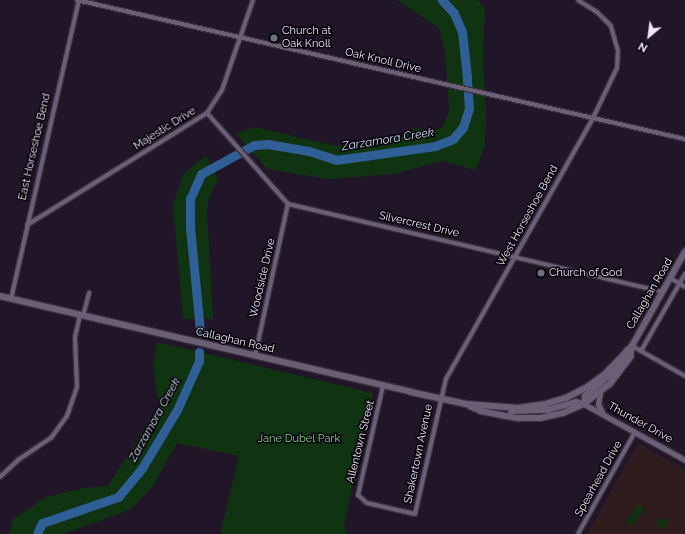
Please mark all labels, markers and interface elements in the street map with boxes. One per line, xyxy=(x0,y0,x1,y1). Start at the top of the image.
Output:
north arrow xyxy=(629,16,669,56)
place label: Church at Oak Knoll xyxy=(282,25,331,51)
marker: Church at Oak Knoll xyxy=(269,33,279,43)
text: N xyxy=(636,39,650,55)
street label: Oak Knoll Drive xyxy=(344,46,422,76)
street label: East Horseshoe Bend xyxy=(16,92,54,202)
street label: Majestic Drive xyxy=(131,105,199,153)
water label: Zarzamora Creek xyxy=(341,126,435,154)
street label: West Horseshoe Bend xyxy=(495,163,561,269)
street label: Silvercrest Drive xyxy=(378,209,460,241)
street label: Woodside Drive xyxy=(247,237,279,319)
street label: Callaghan Road xyxy=(624,256,676,332)
place label: Church of God xyxy=(549,266,623,280)
marker: Church of God xyxy=(536,268,546,278)
street label: Callaghan Road xyxy=(194,326,276,356)
water label: Zarzamora Creek xyxy=(126,376,184,464)
street label: Allentown Street xyxy=(344,399,378,485)
street label: Thunder Drive xyxy=(605,400,675,446)
street label: Shakertown Avenue xyxy=(402,403,436,505)
park label: Jane Dubel Park xyxy=(258,432,340,446)
street label: Spearhead Drive xyxy=(573,439,625,519)

